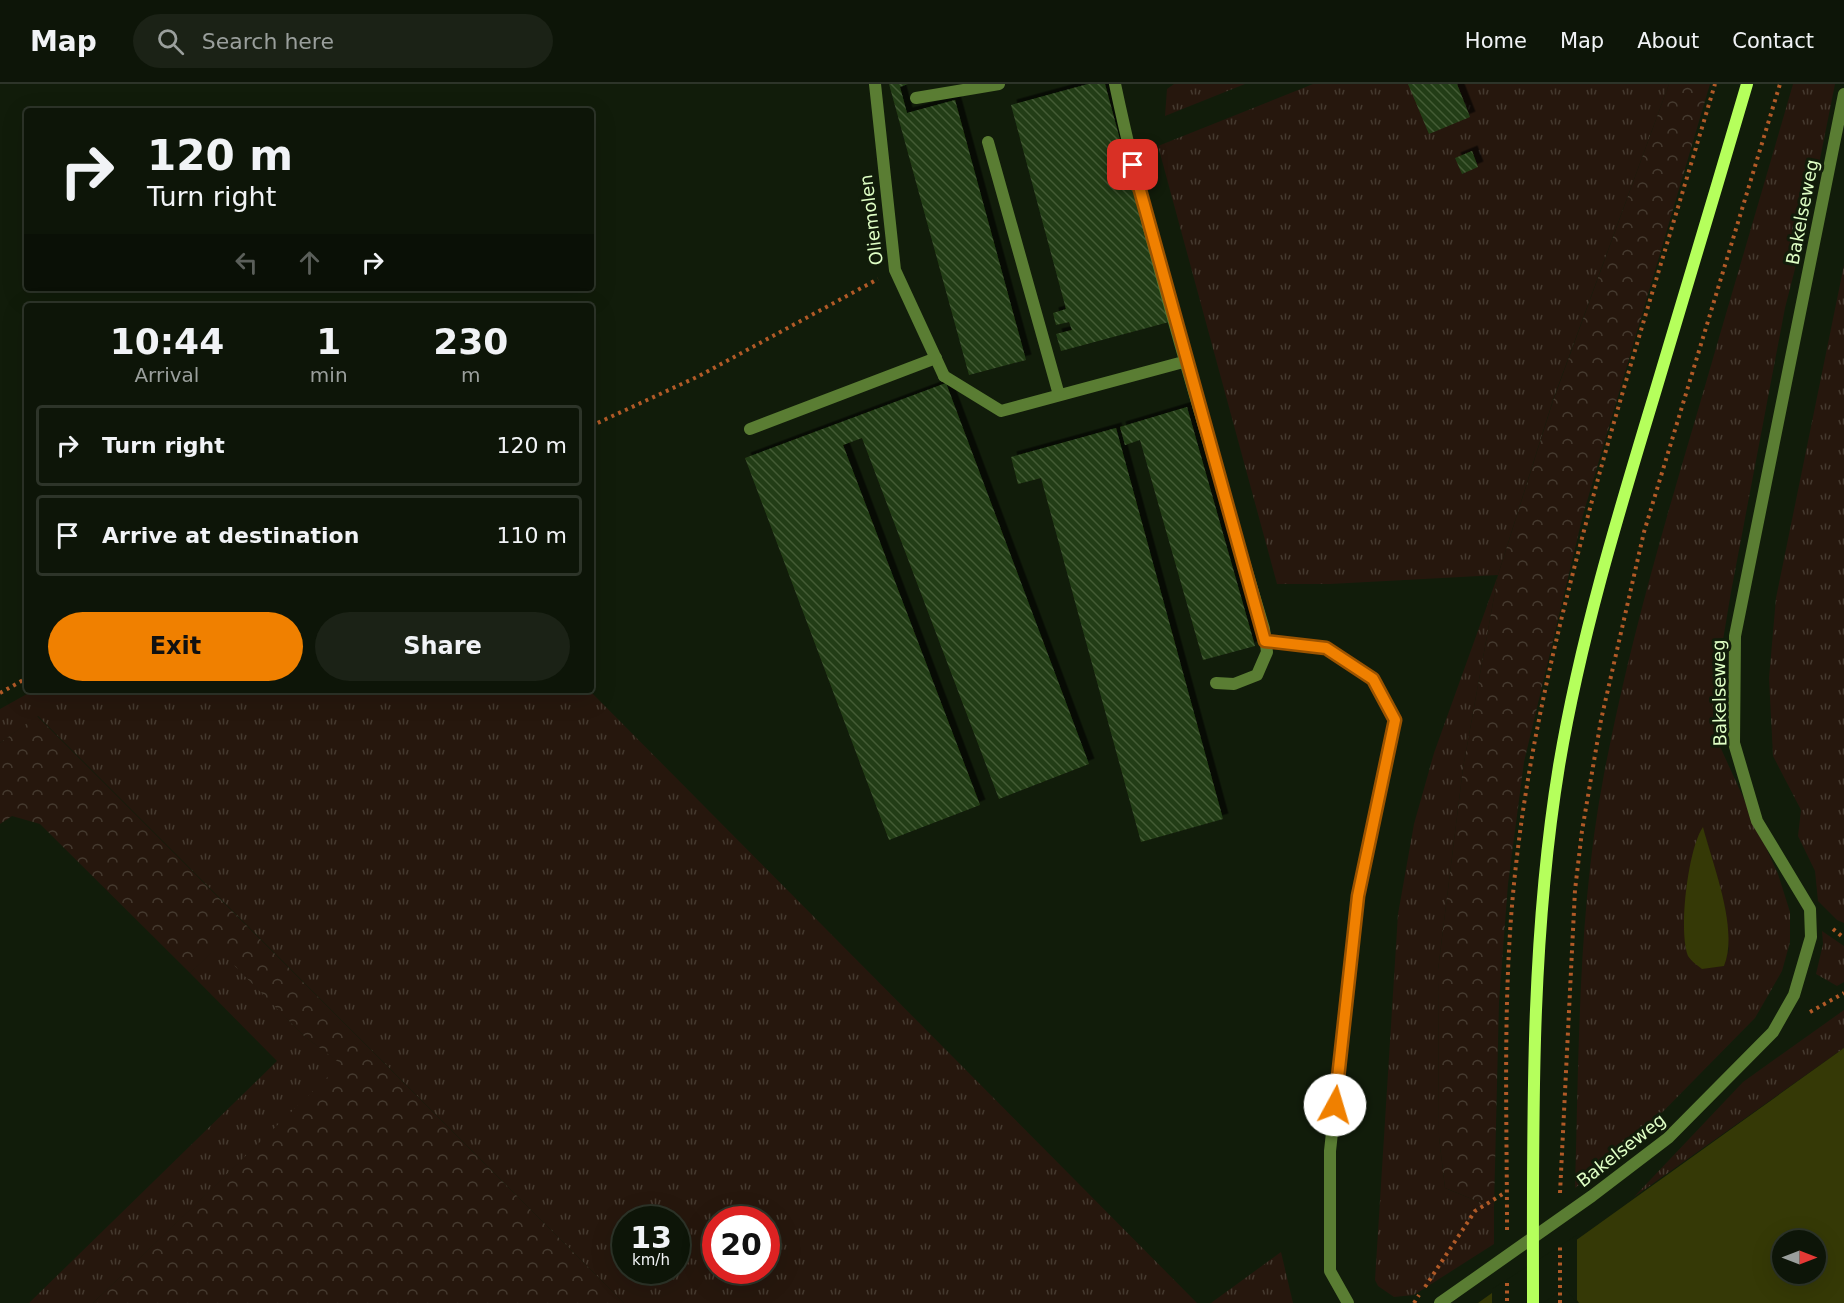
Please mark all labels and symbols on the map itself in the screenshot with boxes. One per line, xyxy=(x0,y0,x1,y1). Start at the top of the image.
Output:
pin xyxy=(1107,139,1158,190)
street label: Bakelseweg xyxy=(1781,158,1823,266)
street label: Oliemolen xyxy=(855,173,887,267)
street label: Bakelseweg xyxy=(1708,639,1730,747)
position arrow xyxy=(1303,1073,1367,1137)
street label: Bakelseweg xyxy=(1572,1109,1670,1191)
speed limit sign: 20 xyxy=(702,1206,780,1284)
north arrow xyxy=(1772,1230,1826,1284)

